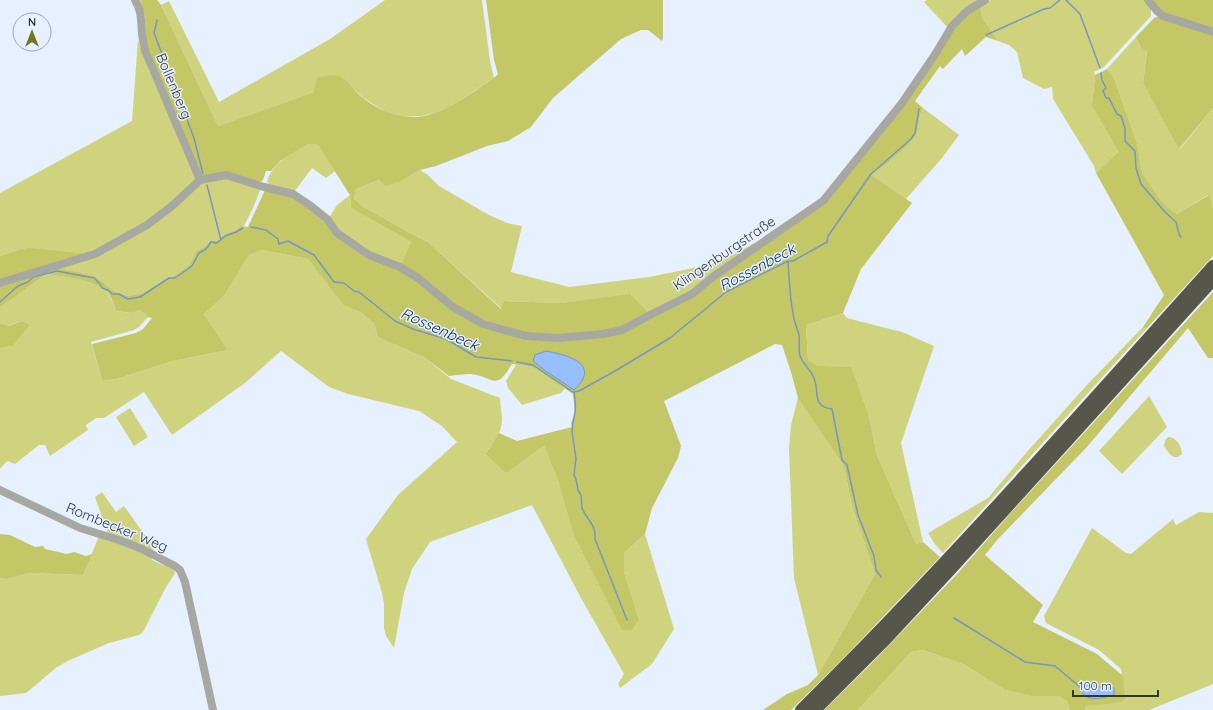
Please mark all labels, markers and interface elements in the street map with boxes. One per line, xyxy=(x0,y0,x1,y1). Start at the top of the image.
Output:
north arrow xyxy=(12,12,52,52)
text: N xyxy=(28,15,36,29)
street label: Bollenberg xyxy=(152,50,196,122)
street label: Klingenburgstraße xyxy=(669,212,779,294)
water label: Rossenbeck xyxy=(716,238,800,295)
water label: Rossenbeck xyxy=(398,303,484,355)
street label: Rombecker Weg xyxy=(63,498,171,556)
scale bar xyxy=(1073,672,1158,698)
text: 100 m xyxy=(1079,678,1112,693)

